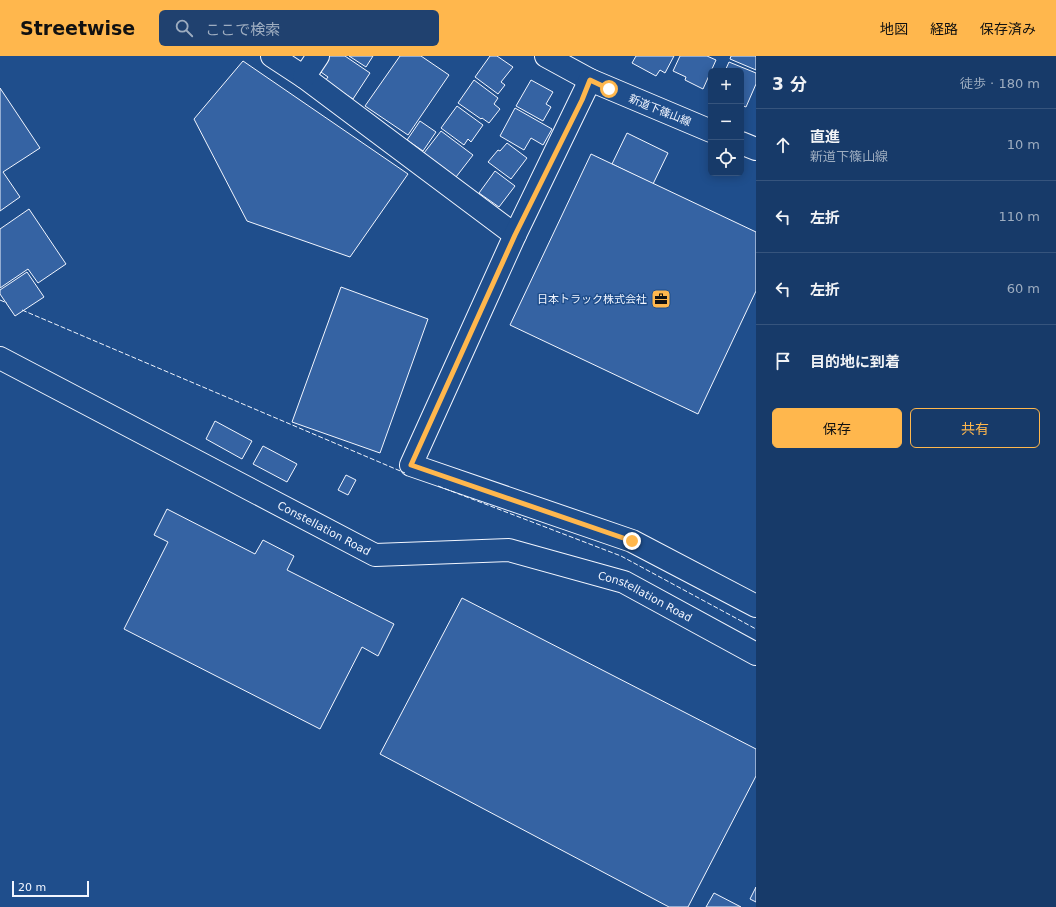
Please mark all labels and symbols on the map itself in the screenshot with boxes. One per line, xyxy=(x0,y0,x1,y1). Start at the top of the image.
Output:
route start xyxy=(600,80,618,98)
street label: 新道下篠山線 xyxy=(627,92,693,129)
office icon: 日本トラック株式会社 xyxy=(650,288,672,310)
place label: 日本トラック株式会社 xyxy=(537,293,647,306)
street label: Constellation Road xyxy=(275,499,373,558)
route end xyxy=(623,532,641,550)
street label: Constellation Road xyxy=(596,569,694,625)
scale bar xyxy=(12,879,89,898)

